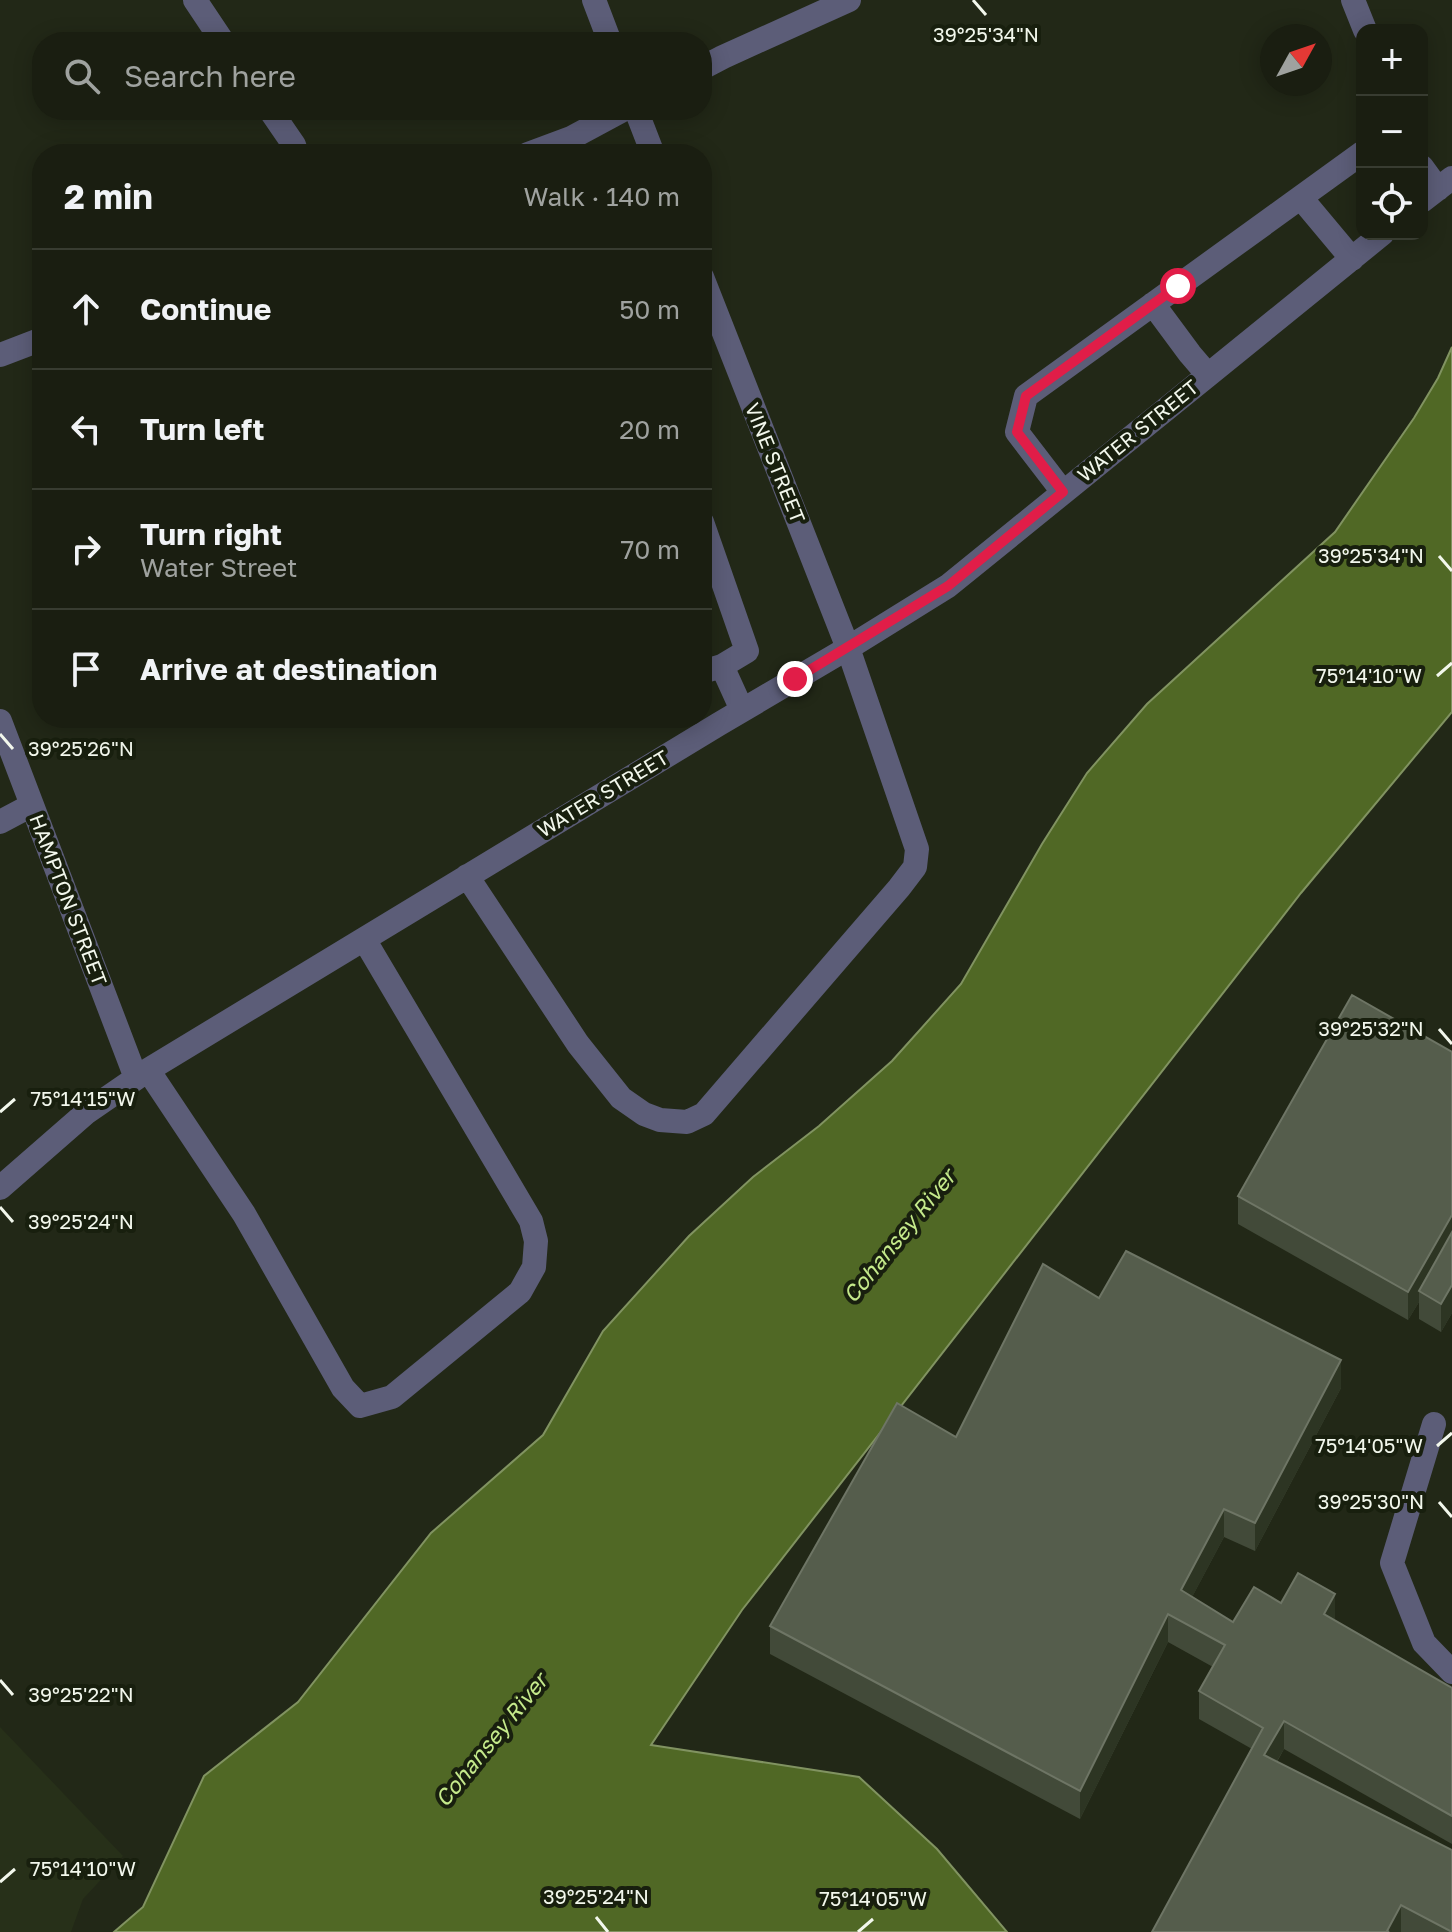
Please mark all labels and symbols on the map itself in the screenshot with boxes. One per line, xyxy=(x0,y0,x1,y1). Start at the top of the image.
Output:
text: 39°25'34"N xyxy=(933,22,1039,46)
north arrow xyxy=(1260,24,1332,96)
route start xyxy=(1160,268,1196,304)
street label: WATER STREET xyxy=(1072,374,1203,486)
street label: VINE STREET xyxy=(741,399,811,526)
text: 39°25'34"N xyxy=(1318,543,1424,567)
route end xyxy=(777,661,813,697)
text: 75°14'10"W xyxy=(1316,663,1422,687)
text: 39°25'26"N xyxy=(28,736,134,760)
street label: WATER STREET xyxy=(533,745,672,842)
street label: HAMPTON STREET xyxy=(25,811,113,989)
text: 39°25'32"N xyxy=(1318,1016,1424,1040)
text: 75°14'15"W xyxy=(31,1086,136,1110)
water label: Cohansey River xyxy=(837,1161,963,1308)
text: 39°25'24"N xyxy=(28,1209,134,1233)
text: 75°14'05"W xyxy=(1315,1433,1423,1457)
text: 39°25'30"N xyxy=(1318,1489,1424,1513)
water label: Cohansey River xyxy=(429,1665,555,1812)
text: 39°25'22"N xyxy=(28,1682,134,1706)
text: 75°14'10"W xyxy=(30,1856,136,1880)
text: 39°25'24"N xyxy=(543,1884,649,1908)
text: 75°14'05"W xyxy=(819,1886,927,1910)

